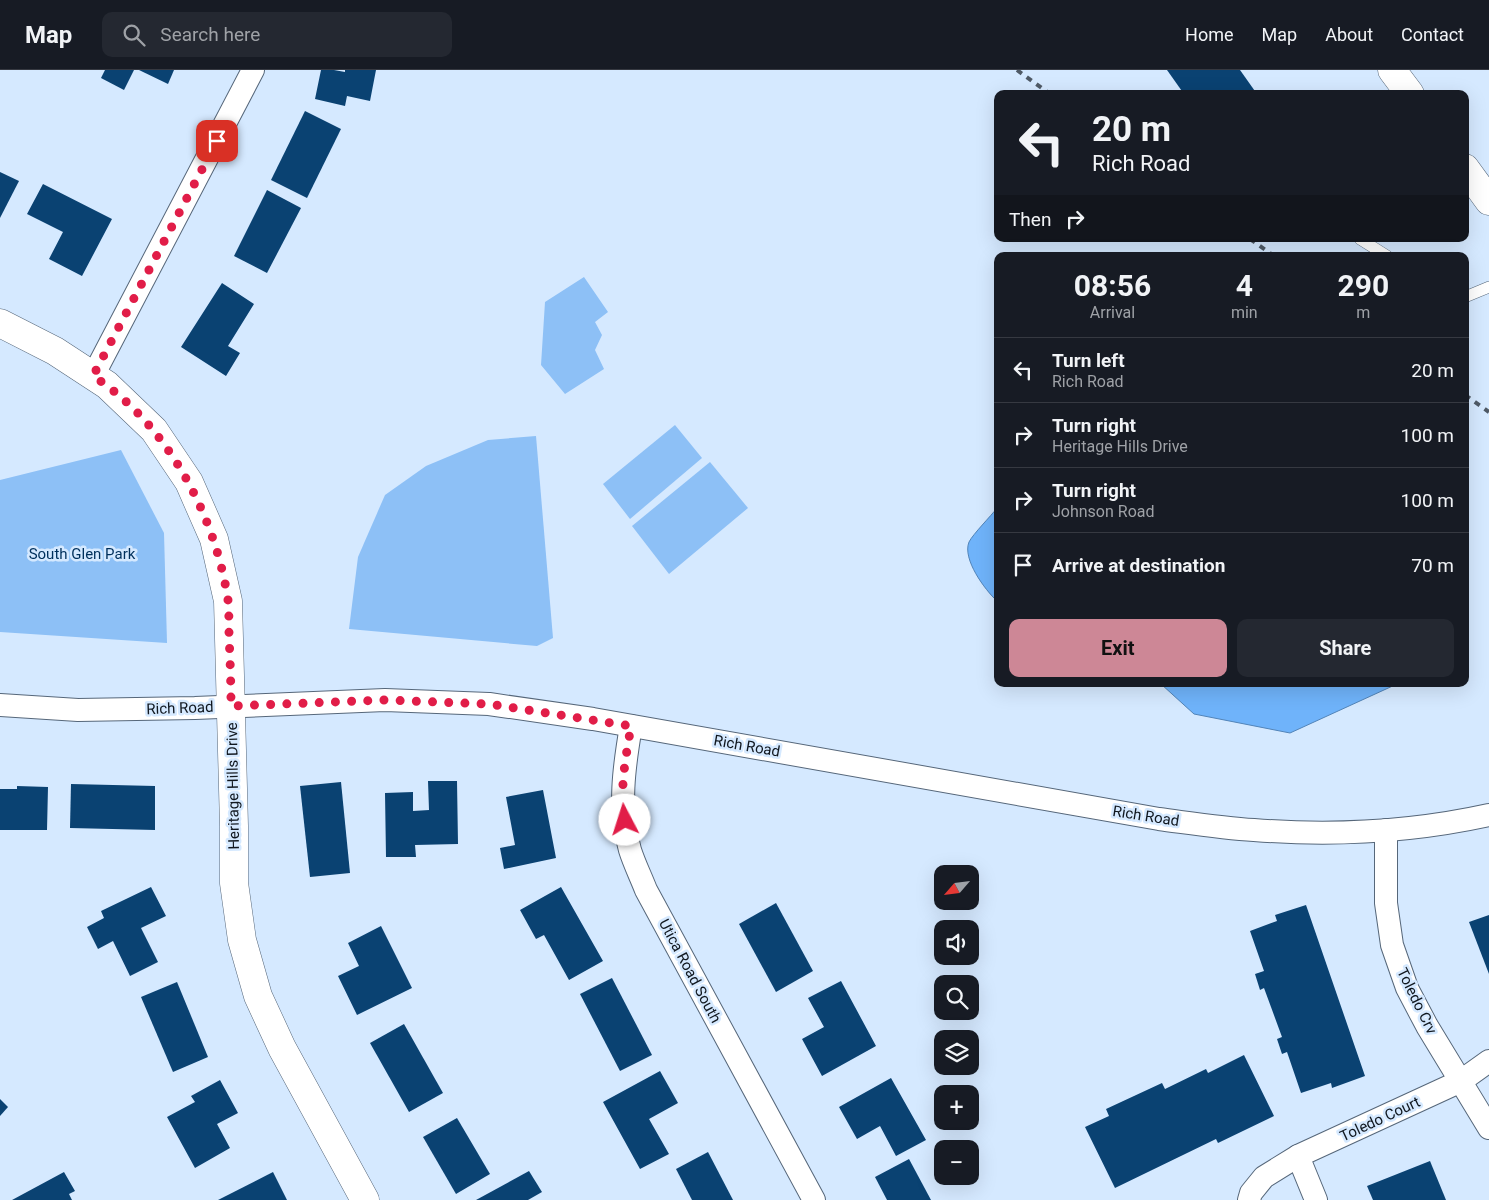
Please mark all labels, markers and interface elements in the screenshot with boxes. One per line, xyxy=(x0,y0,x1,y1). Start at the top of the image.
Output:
search box xyxy=(102,12,452,57)
text: Map xyxy=(25,21,72,49)
icon: search xyxy=(120,21,148,49)
text: Search here xyxy=(160,23,260,46)
text: Home xyxy=(1185,24,1234,45)
text: Map xyxy=(1262,24,1297,45)
text: About xyxy=(1325,24,1373,45)
text: Contact xyxy=(1401,24,1464,45)
text: 20 m xyxy=(1092,109,1171,150)
icon: left xyxy=(1009,110,1074,175)
pin xyxy=(196,120,238,162)
icon: arrive xyxy=(203,127,231,155)
text: Rich Road xyxy=(1092,151,1190,176)
icon: right xyxy=(1061,205,1089,233)
text: Then xyxy=(1009,208,1051,231)
text: 08:56 xyxy=(1074,268,1151,303)
text: 4 xyxy=(1236,268,1253,303)
text: 290 xyxy=(1338,268,1389,303)
text: Arrival xyxy=(1090,303,1135,322)
text: min xyxy=(1231,303,1258,322)
text: m xyxy=(1356,303,1370,322)
text: Turn left xyxy=(1052,349,1125,372)
icon: left xyxy=(1009,356,1037,384)
text: 20 m xyxy=(1411,359,1454,382)
text: Rich Road xyxy=(1052,372,1124,391)
text: Turn right xyxy=(1052,414,1136,437)
icon: right xyxy=(1009,421,1037,449)
text: 100 m xyxy=(1401,424,1454,447)
text: Heritage Hills Drive xyxy=(1052,437,1188,456)
text: Turn right xyxy=(1052,479,1136,502)
icon: right xyxy=(1009,486,1037,514)
text: 100 m xyxy=(1401,489,1454,512)
text: Johnson Road xyxy=(1052,502,1155,521)
park label: South Glen Park xyxy=(29,545,136,563)
icon: arrive xyxy=(1009,551,1037,579)
text: Arrive at destination xyxy=(1052,554,1225,577)
text: 70 m xyxy=(1411,554,1454,577)
button: Exit xyxy=(1009,619,1227,677)
button: Share xyxy=(1237,619,1454,677)
street label: Rich Road xyxy=(146,698,214,718)
street label: Heritage Hills Drive xyxy=(223,722,243,850)
street label: Rich Road xyxy=(712,731,782,761)
position arrow xyxy=(598,793,650,845)
street label: Rich Road xyxy=(1111,802,1181,830)
north arrow xyxy=(934,865,979,910)
map controls xyxy=(934,865,979,1185)
street label: Utica Road South xyxy=(655,916,725,1026)
button: sound xyxy=(934,920,979,965)
street label: Toledo Crv xyxy=(1393,965,1441,1037)
button: search xyxy=(934,975,979,1020)
button: layers xyxy=(934,1030,979,1075)
button: + xyxy=(934,1085,979,1130)
street label: Toledo Court xyxy=(1337,1093,1423,1145)
button: − xyxy=(934,1140,979,1185)

